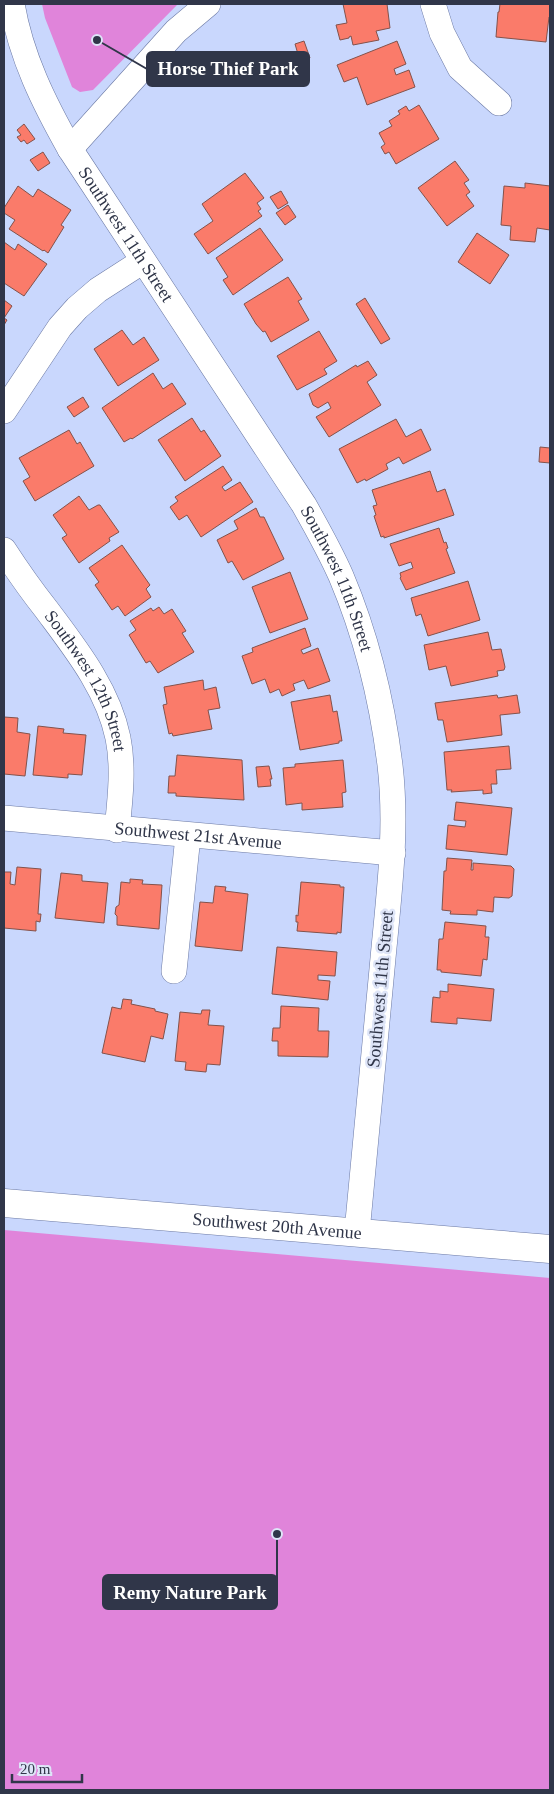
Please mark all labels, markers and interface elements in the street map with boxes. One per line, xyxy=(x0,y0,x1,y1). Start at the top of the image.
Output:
callout: Horse Thief Park xyxy=(147,52,309,86)
text: Horse Thief Park xyxy=(157,58,299,79)
street label: Southwest 11th Street xyxy=(74,163,178,306)
street label: Southwest 11th Street xyxy=(296,502,377,654)
street label: Southwest 12th Street xyxy=(41,607,130,753)
street label: Southwest 21st Avenue xyxy=(114,818,283,853)
street label: Southwest 11th Street xyxy=(363,910,397,1068)
street label: Southwest 20th Avenue xyxy=(192,1209,362,1243)
callout: Remy Nature Park xyxy=(103,1575,277,1609)
text: Remy Nature Park xyxy=(113,1582,267,1603)
scale bar xyxy=(12,1752,82,1784)
text: 20 m xyxy=(20,1761,51,1777)

